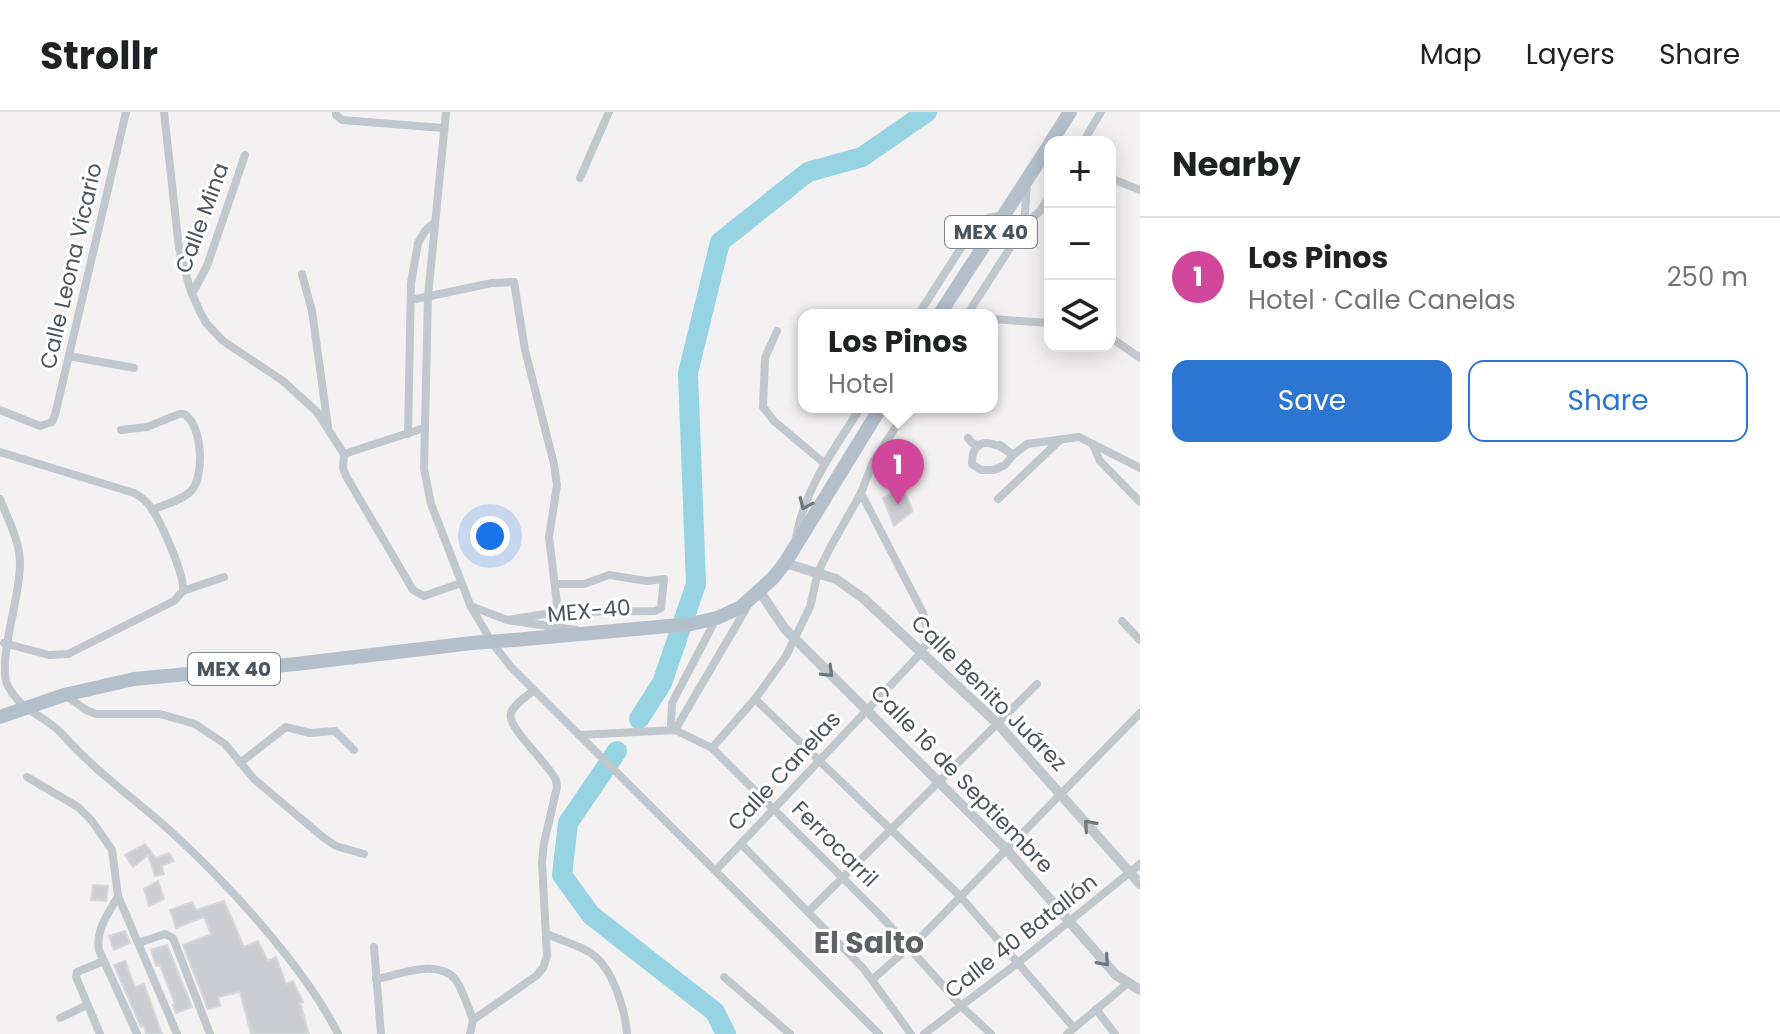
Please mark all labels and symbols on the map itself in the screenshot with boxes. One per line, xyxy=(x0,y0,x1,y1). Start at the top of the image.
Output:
street label: Calle Mina xyxy=(168,158,236,278)
street label: Calle Leona Vicario xyxy=(32,160,110,372)
road number: MEX 40 xyxy=(945,216,1037,248)
pin: 1 xyxy=(872,439,924,505)
one-way arrow xyxy=(799,496,815,510)
your location xyxy=(470,516,510,556)
street label: MEX-40 xyxy=(546,592,632,630)
street label: Calle Benito Juárez xyxy=(904,608,1074,778)
road number: MEX 40 xyxy=(188,653,280,685)
one-way arrow xyxy=(819,663,833,677)
street label: Calle 16 de Septiembre xyxy=(864,678,1060,880)
street label: Calle Canelas xyxy=(720,704,848,838)
street label: Ferrocarril xyxy=(785,794,885,894)
one-way arrow xyxy=(1084,819,1099,834)
street label: Calle 40 Batallón xyxy=(938,867,1104,1005)
district label: El Salto xyxy=(814,921,924,964)
one-way arrow xyxy=(1094,952,1109,967)

